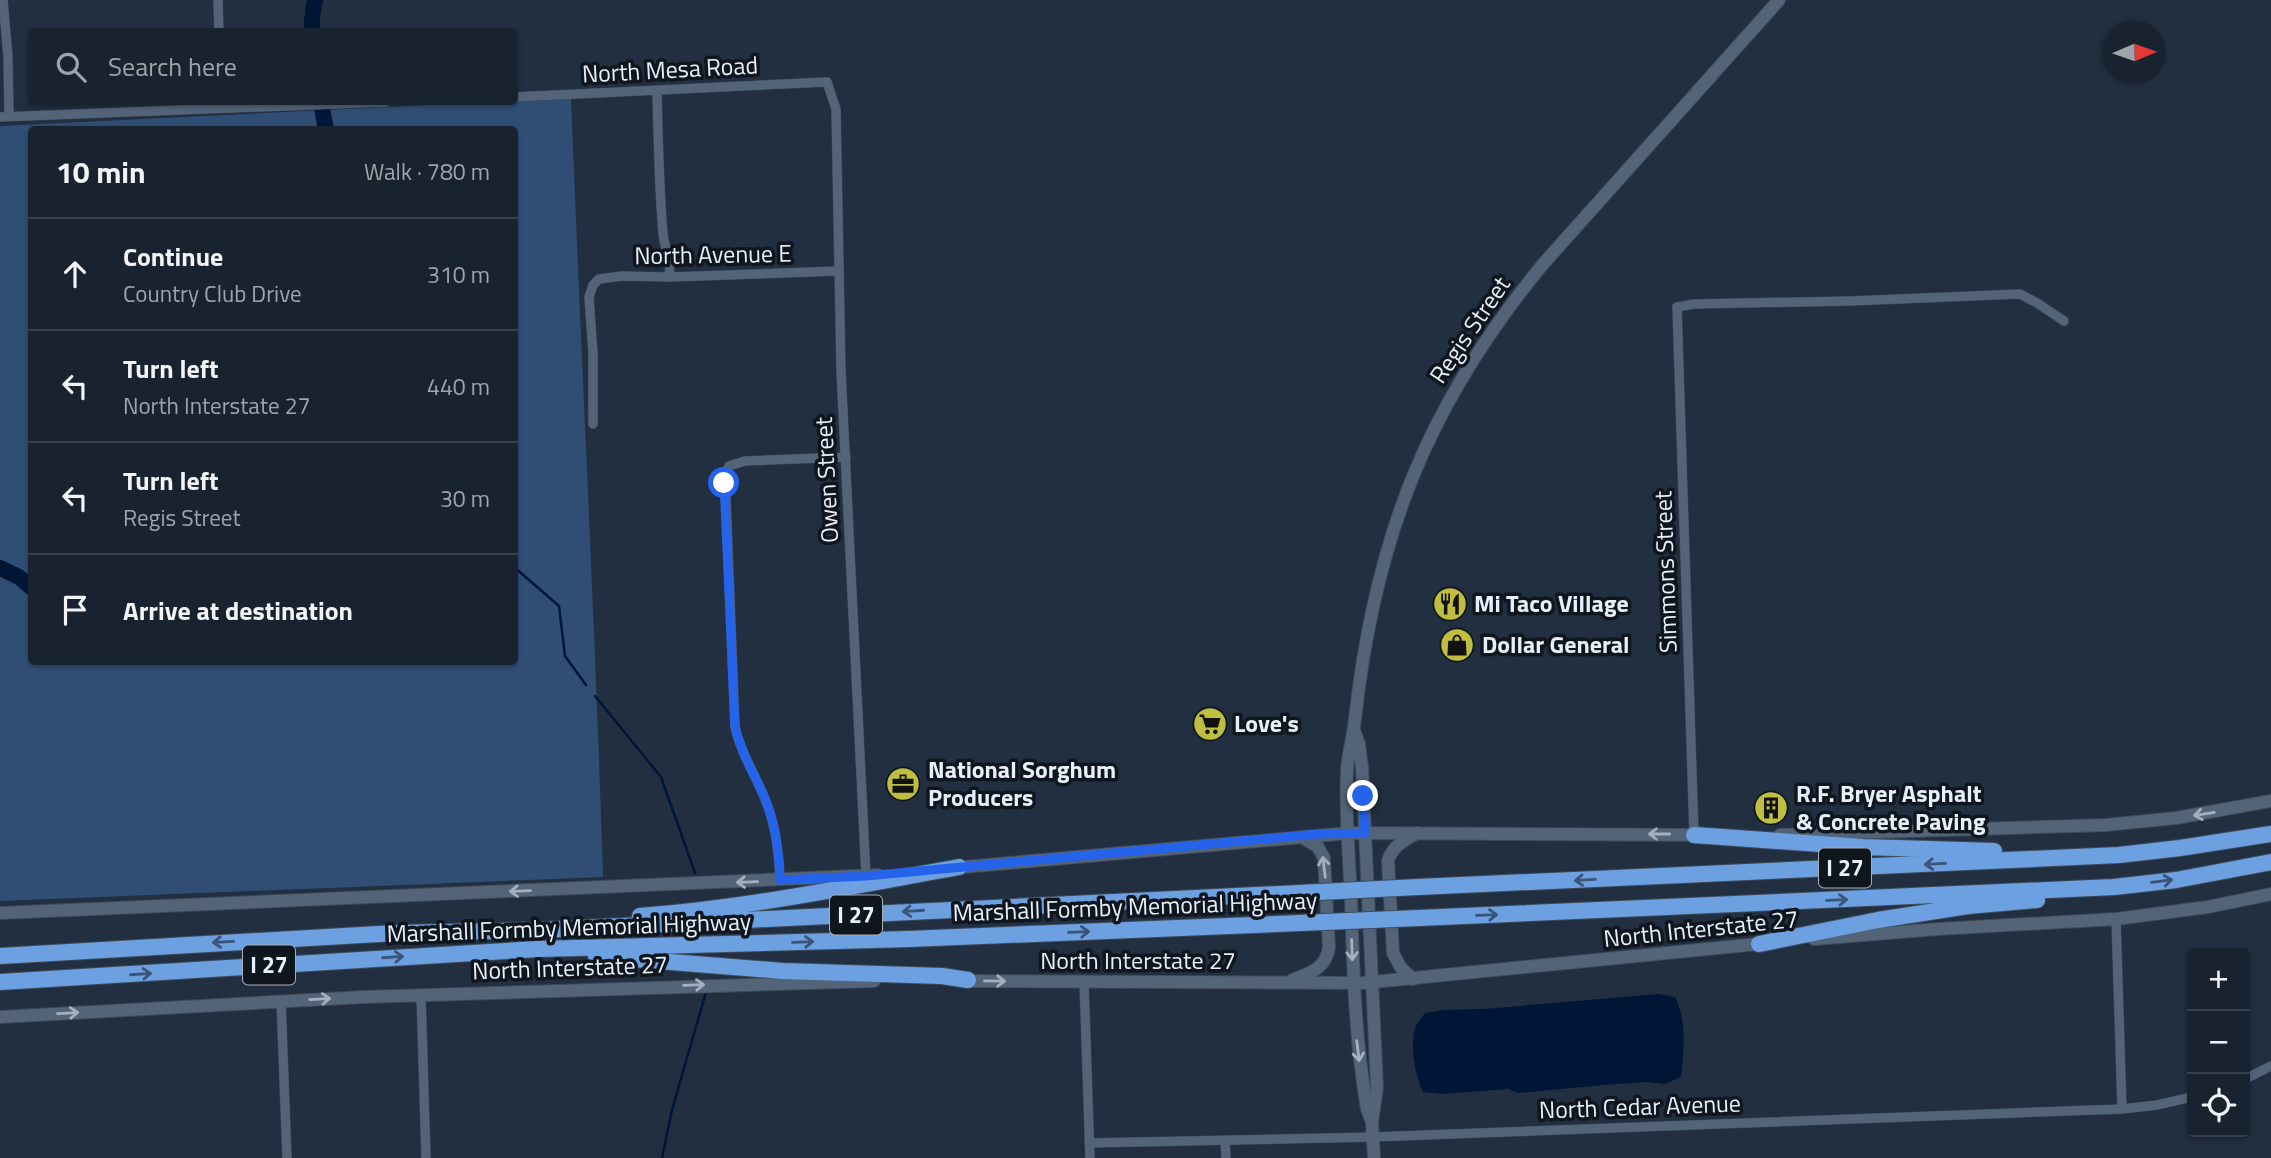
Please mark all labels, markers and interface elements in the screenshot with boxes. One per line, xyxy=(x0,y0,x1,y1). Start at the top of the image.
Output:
north arrow xyxy=(2103,21,2166,84)
search box xyxy=(28,28,518,105)
street label: North Mesa Road xyxy=(581,46,759,92)
text: Search here xyxy=(108,47,237,86)
icon: search xyxy=(52,48,90,86)
text: 10 min xyxy=(56,149,146,195)
text: Walk · 780 m xyxy=(364,154,490,189)
street label: North Avenue E xyxy=(634,235,792,273)
text: Continue xyxy=(123,237,223,276)
icon: ahead xyxy=(56,255,94,293)
text: 310 m xyxy=(427,257,490,292)
street label: Regis Street xyxy=(1420,268,1519,390)
text: Country Club Drive xyxy=(123,276,302,311)
text: Turn left xyxy=(123,349,218,388)
icon: left xyxy=(56,367,94,405)
text: 440 m xyxy=(427,369,490,404)
text: North Interstate 27 xyxy=(123,388,310,423)
street label: Owen Street xyxy=(805,416,847,544)
text: Turn left xyxy=(123,461,218,500)
route start xyxy=(708,467,739,498)
icon: left xyxy=(56,479,94,517)
text: 30 m xyxy=(440,481,490,516)
street label: Simmons Street xyxy=(1644,490,1686,654)
text: Regis Street xyxy=(123,500,240,535)
restaurant icon: Mi Taco Village xyxy=(1431,585,1469,623)
place label: Mi Taco Village xyxy=(1474,585,1629,621)
icon: arrive xyxy=(56,591,94,629)
text: Arrive at destination xyxy=(123,591,353,630)
shop icon: Dollar General xyxy=(1438,626,1476,664)
place label: Dollar General xyxy=(1482,626,1630,662)
supermarket icon: Love's xyxy=(1191,705,1229,743)
place label: Love's xyxy=(1234,705,1299,741)
place label: National Sorghum Producers xyxy=(928,751,1116,815)
office icon: National Sorghum Producers xyxy=(884,765,922,803)
place label: R.F. Bryer Asphalt & Concrete Paving xyxy=(1796,775,1986,839)
route end xyxy=(1347,780,1378,811)
building icon: R.F. Bryer Asphalt & Concrete Paving xyxy=(1752,789,1790,827)
one-way arrow xyxy=(2193,808,2216,821)
one-way arrow xyxy=(1648,828,1671,841)
road number: I 27 xyxy=(1819,848,1871,888)
one-way arrow xyxy=(1318,856,1331,879)
one-way arrow xyxy=(1924,857,1947,870)
one-way arrow xyxy=(1574,873,1597,886)
one-way arrow xyxy=(736,875,759,888)
one-way arrow xyxy=(2150,875,2172,888)
street label: Marshall Formby Memorial Highway xyxy=(952,882,1318,930)
one-way arrow xyxy=(509,884,532,897)
one-way arrow xyxy=(1825,893,1848,906)
road number: I 27 xyxy=(830,896,882,934)
street label: North Interstate 27 xyxy=(1602,900,1800,956)
street label: Marshall Formby Memorial Highway xyxy=(386,903,752,951)
one-way arrow xyxy=(902,905,925,918)
one-way arrow xyxy=(1475,909,1498,922)
one-way arrow xyxy=(1067,926,1090,939)
one-way arrow xyxy=(212,936,235,949)
one-way arrow xyxy=(791,936,814,949)
one-way arrow xyxy=(1346,938,1359,961)
street label: North Interstate 27 xyxy=(1040,942,1236,978)
road number: I 27 xyxy=(243,946,295,984)
street label: North Interstate 27 xyxy=(472,946,668,988)
map controls xyxy=(2187,948,2250,1137)
button: + xyxy=(2187,948,2250,1011)
one-way arrow xyxy=(381,950,404,963)
one-way arrow xyxy=(130,967,153,980)
one-way arrow xyxy=(983,974,1006,988)
one-way arrow xyxy=(682,978,705,992)
one-way arrow xyxy=(308,992,331,1005)
one-way arrow xyxy=(56,1006,79,1019)
button: − xyxy=(2187,1011,2250,1074)
one-way arrow xyxy=(1352,1039,1365,1062)
button: locate xyxy=(2187,1074,2250,1137)
street label: North Cedar Avenue xyxy=(1538,1084,1742,1128)

